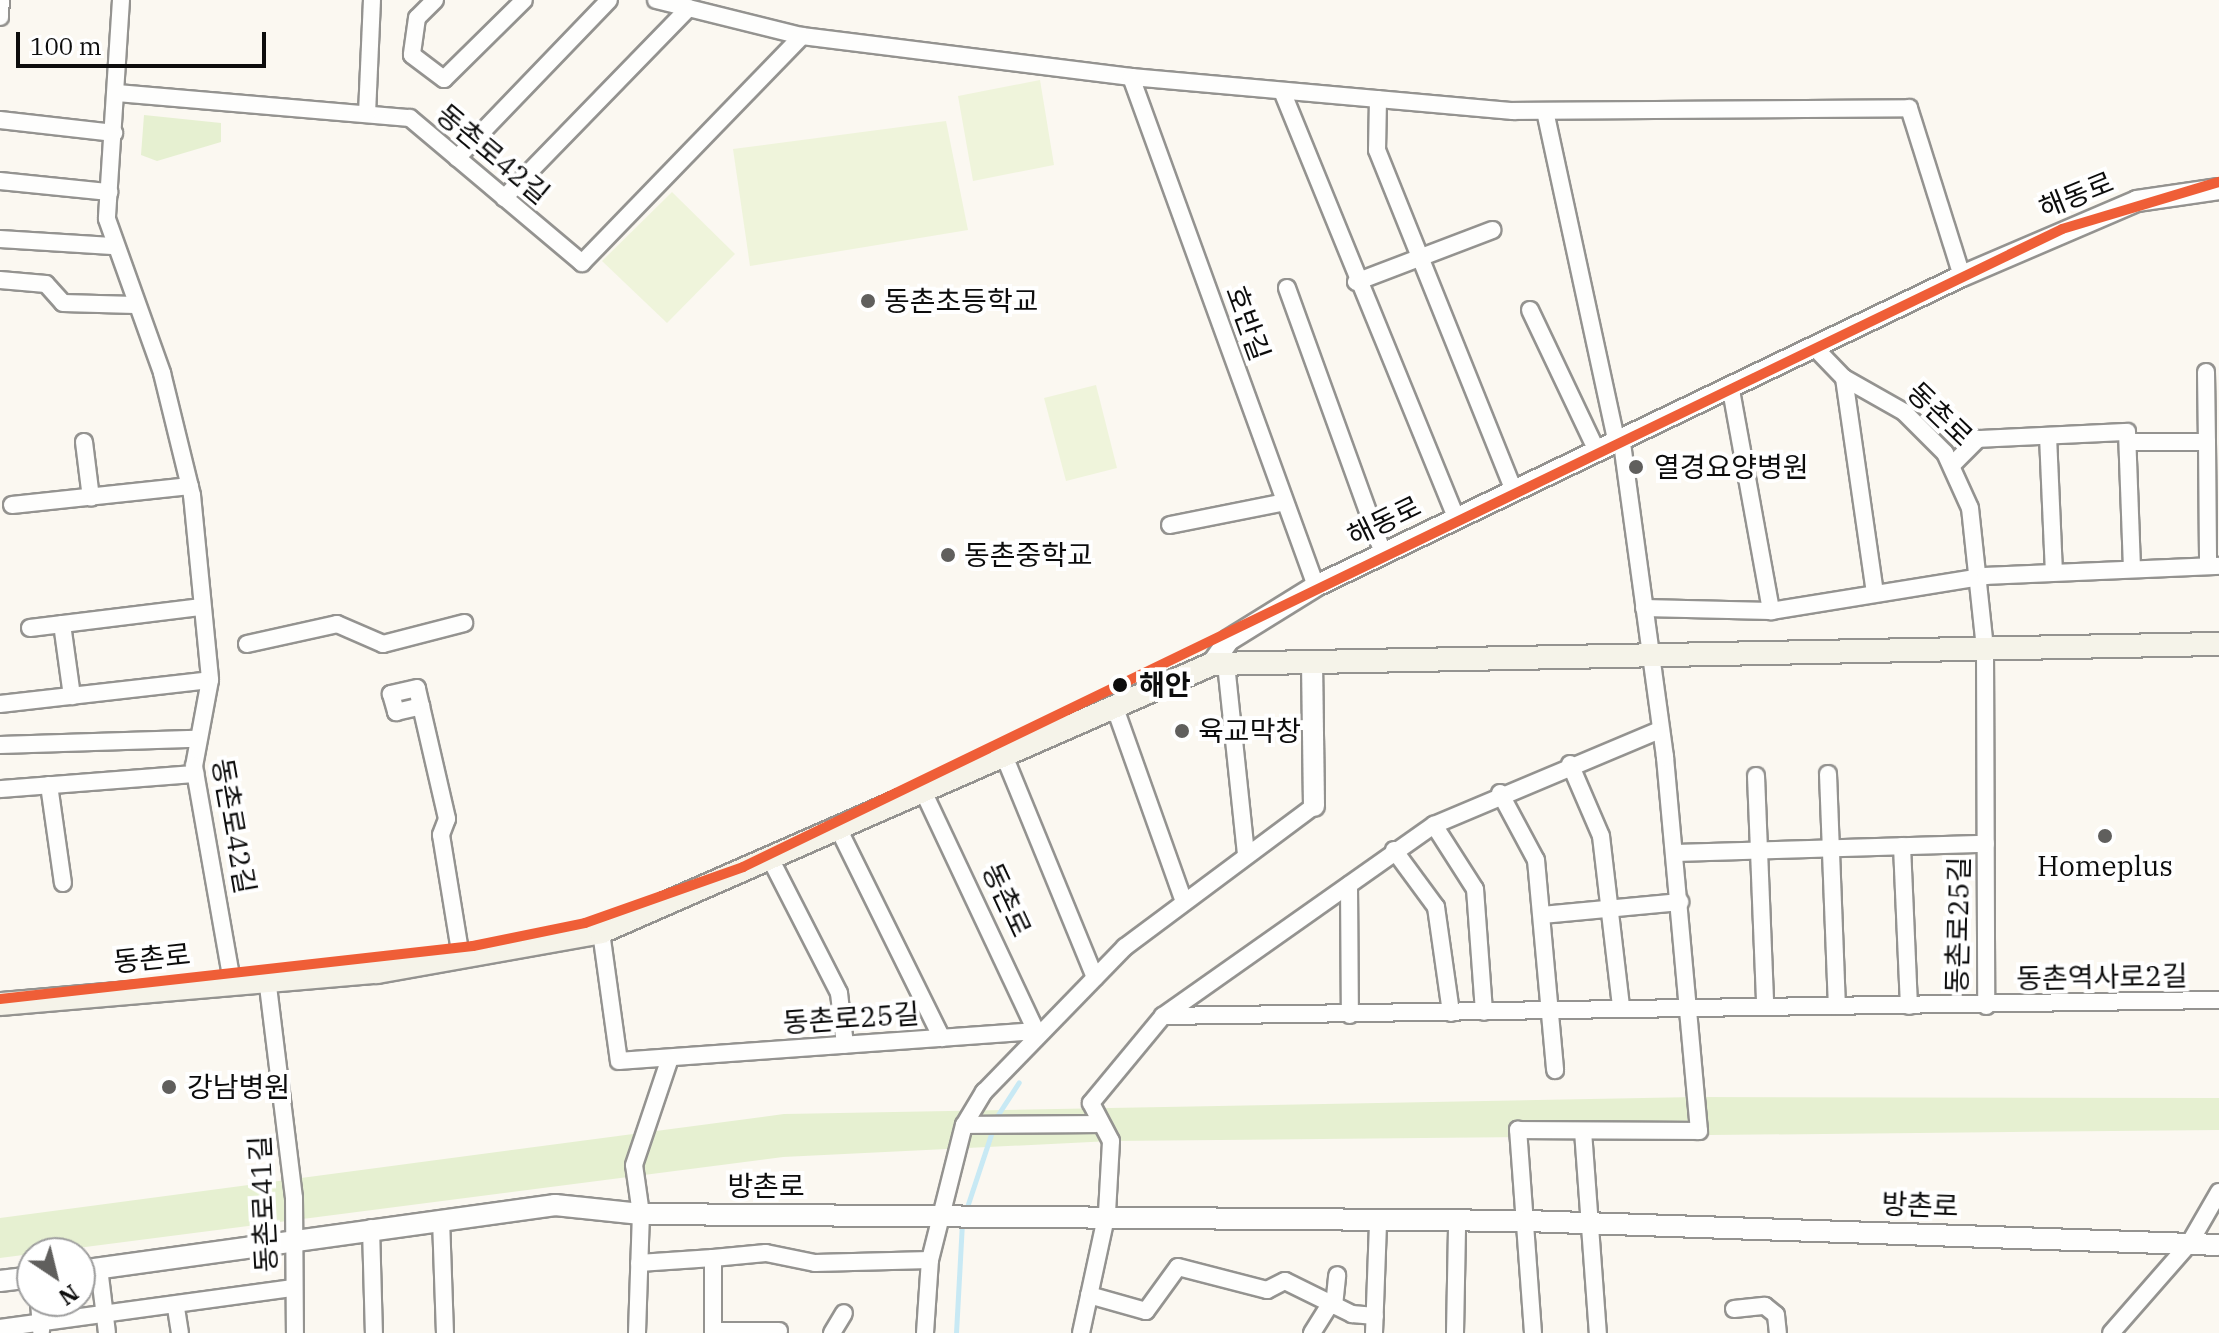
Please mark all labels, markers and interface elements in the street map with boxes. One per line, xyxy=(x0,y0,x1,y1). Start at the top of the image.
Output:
scale bar xyxy=(20,16,270,66)
text: 100 m xyxy=(30,30,102,62)
street label: 동촌로42길 xyxy=(430,97,556,211)
street label: 해동로 xyxy=(2034,165,2118,225)
street label: 호반길 xyxy=(1219,281,1277,365)
place label: 동촌초등학교 xyxy=(884,284,1039,318)
marker: 동촌초등학교 xyxy=(859,292,877,310)
street label: 동촌로 xyxy=(1901,375,1979,453)
place label: 열경요양병원 xyxy=(1654,450,1809,484)
marker: 열경요양병원 xyxy=(1625,456,1647,478)
street label: 해동로 xyxy=(1342,489,1426,553)
place label: 동촌중학교 xyxy=(964,538,1093,572)
marker: 동촌중학교 xyxy=(939,546,957,564)
place label: 해안 xyxy=(1139,668,1191,702)
marker: 해안 xyxy=(1108,673,1132,697)
place label: 육교막창 xyxy=(1198,714,1301,748)
marker: 육교막창 xyxy=(1173,722,1191,740)
street label: 동촌로42길 xyxy=(206,756,262,896)
marker: Homeplus xyxy=(2096,827,2114,845)
place label: Homeplus xyxy=(2037,849,2173,883)
street label: 동촌로25길 xyxy=(1940,856,1976,994)
street label: 동촌로 xyxy=(975,858,1039,942)
street label: 동촌로 xyxy=(112,937,192,979)
street label: 동촌역사로2길 xyxy=(2016,959,2188,995)
street label: 동촌로25길 xyxy=(782,996,920,1040)
place label: 강남병원 xyxy=(187,1070,290,1104)
marker: 강남병원 xyxy=(158,1076,180,1098)
street label: 동촌로41길 xyxy=(243,1135,283,1273)
street label: 방촌로 xyxy=(727,1169,805,1203)
street label: 방촌로 xyxy=(1881,1187,1959,1223)
north arrow xyxy=(16,1237,96,1317)
text: N xyxy=(53,1279,84,1312)

